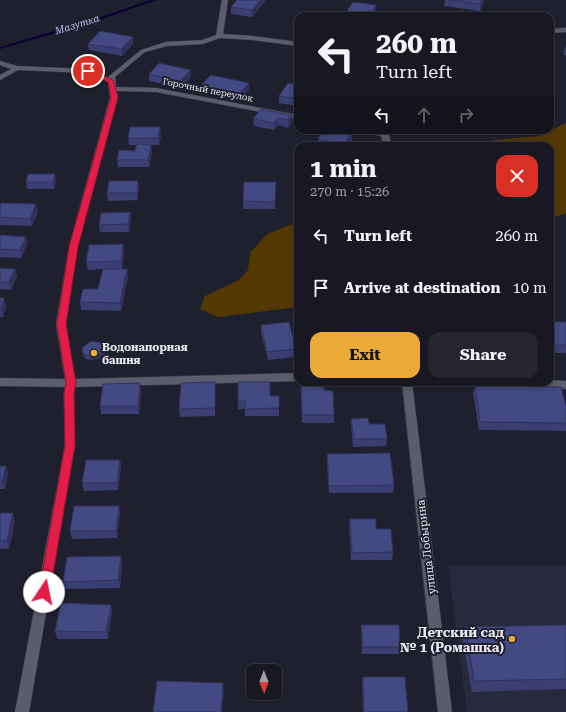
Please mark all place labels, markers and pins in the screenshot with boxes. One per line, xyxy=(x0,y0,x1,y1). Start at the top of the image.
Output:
pin xyxy=(71,54,105,88)
place label: Водонапорная башня xyxy=(102,341,188,367)
marker: Водонапорная башня xyxy=(89,348,99,358)
place label: Детский сад № 1 (Ромашка) xyxy=(400,625,505,655)
marker: Детский сад № 1 (Ромашка) xyxy=(507,634,517,644)

